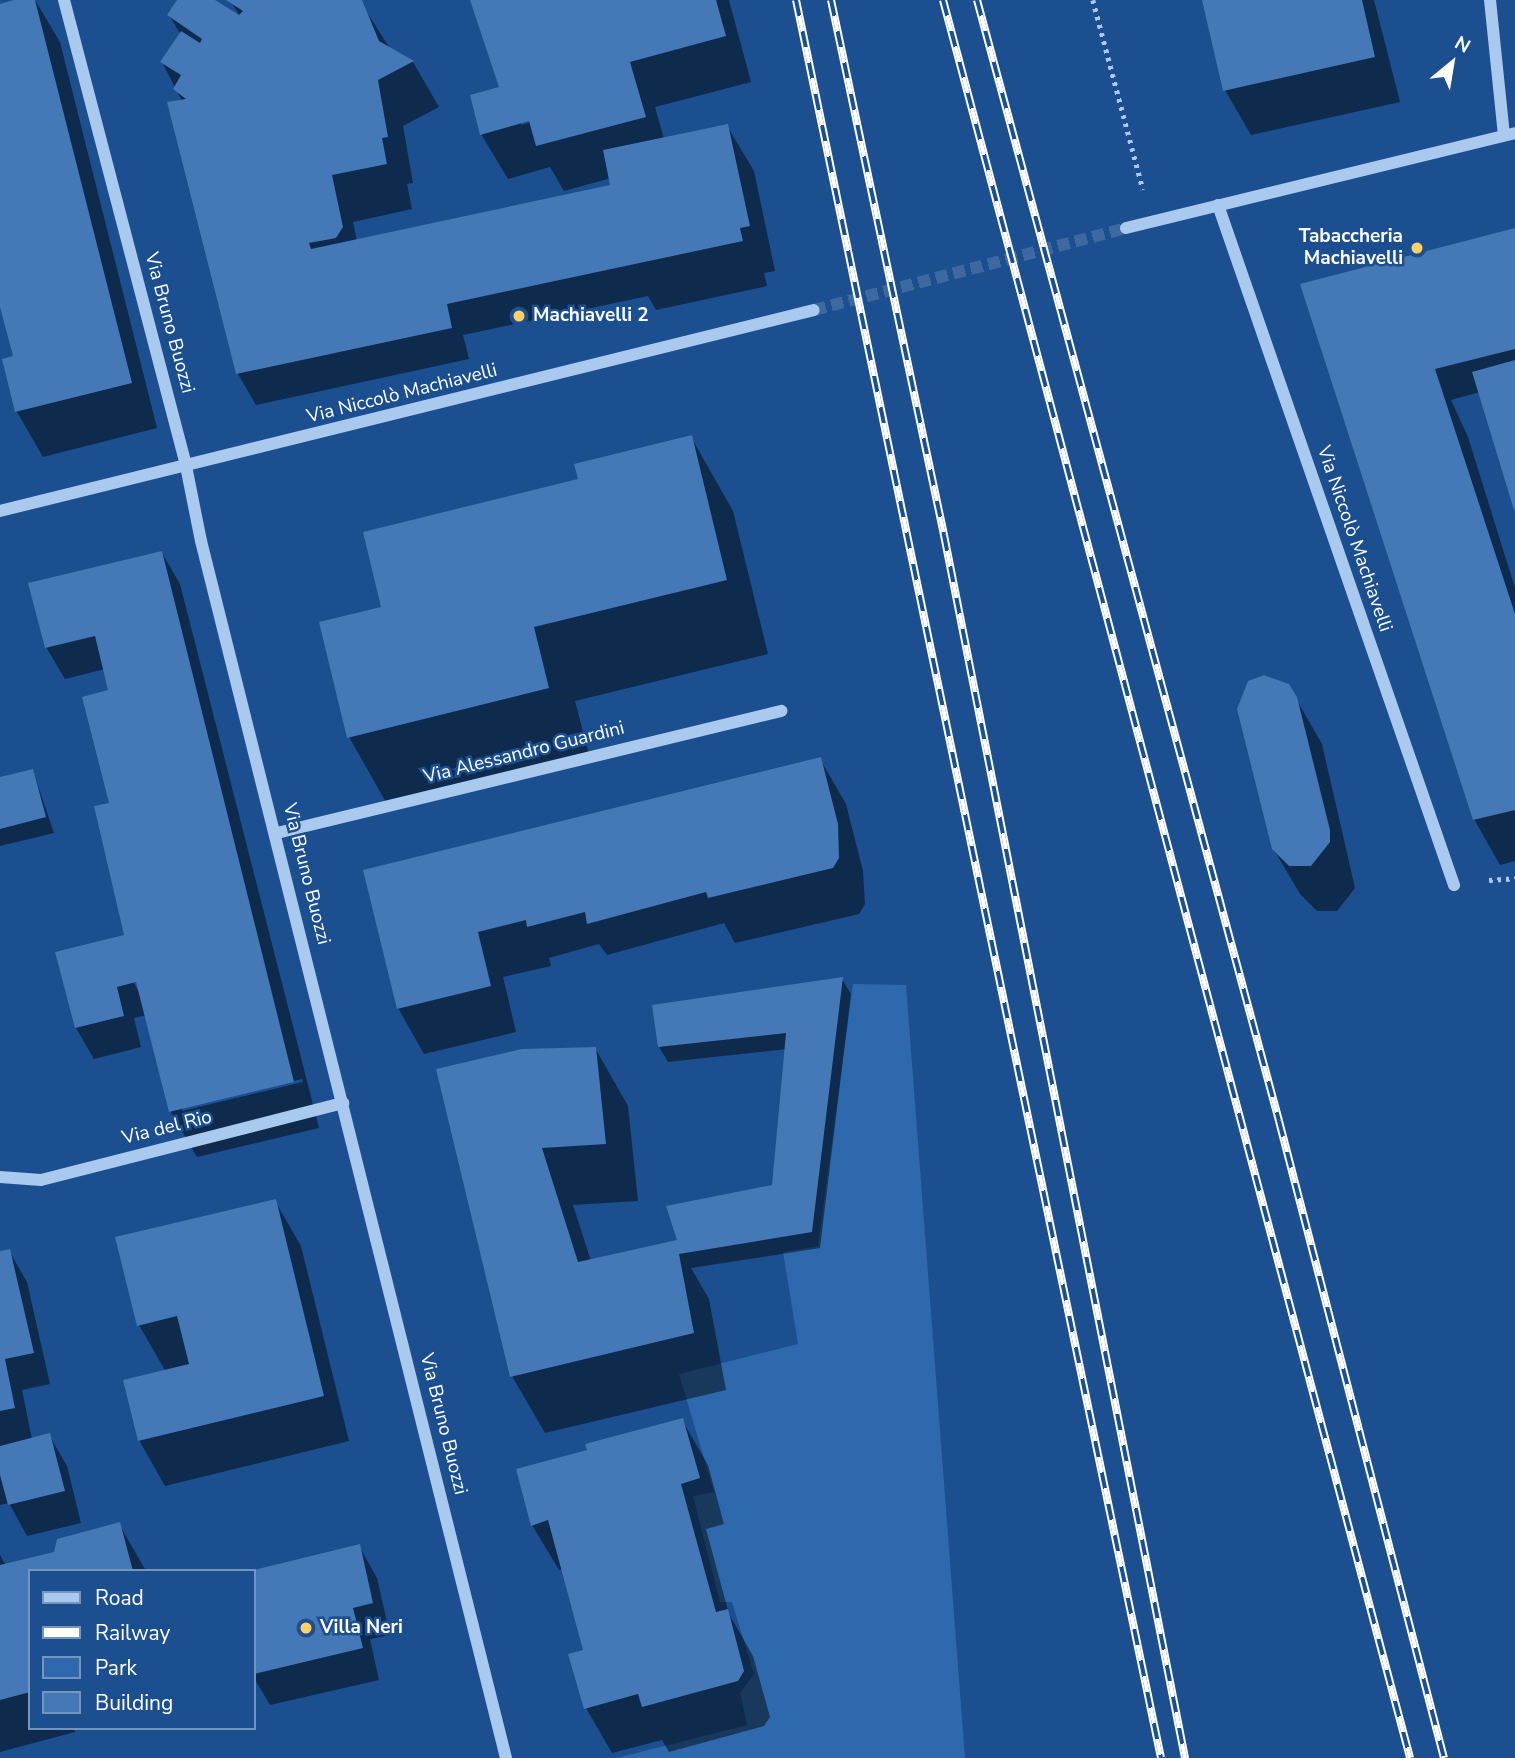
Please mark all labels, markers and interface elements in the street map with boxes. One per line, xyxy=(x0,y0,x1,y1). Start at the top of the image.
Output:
north arrow xyxy=(1417,28,1487,98)
text: N xyxy=(1450,30,1475,60)
place label: Tabaccheria Machiavelli xyxy=(1299,226,1403,270)
marker: Tabaccheria Machiavelli xyxy=(1409,240,1425,256)
street label: Via Bruno Buozzi xyxy=(139,250,199,396)
place label: Machiavelli 2 xyxy=(533,305,649,327)
marker: Machiavelli 2 xyxy=(511,308,527,324)
street label: Via Niccolò Machiavelli xyxy=(304,359,500,429)
street label: Via Niccolò Machiavelli xyxy=(1311,443,1397,635)
street label: Via Alessandro Guardini xyxy=(421,717,627,789)
street label: Via Bruno Buozzi xyxy=(277,801,335,947)
street label: Via del Rio xyxy=(120,1106,214,1150)
street label: Via Bruno Buozzi xyxy=(414,1351,472,1497)
legend xyxy=(28,1569,256,1730)
text: Road xyxy=(95,1584,144,1612)
place label: Villa Neri xyxy=(320,1617,403,1639)
text: Railway xyxy=(95,1619,170,1647)
marker: Villa Neri xyxy=(298,1620,314,1636)
text: Park xyxy=(95,1654,137,1682)
text: Building xyxy=(95,1689,173,1717)

